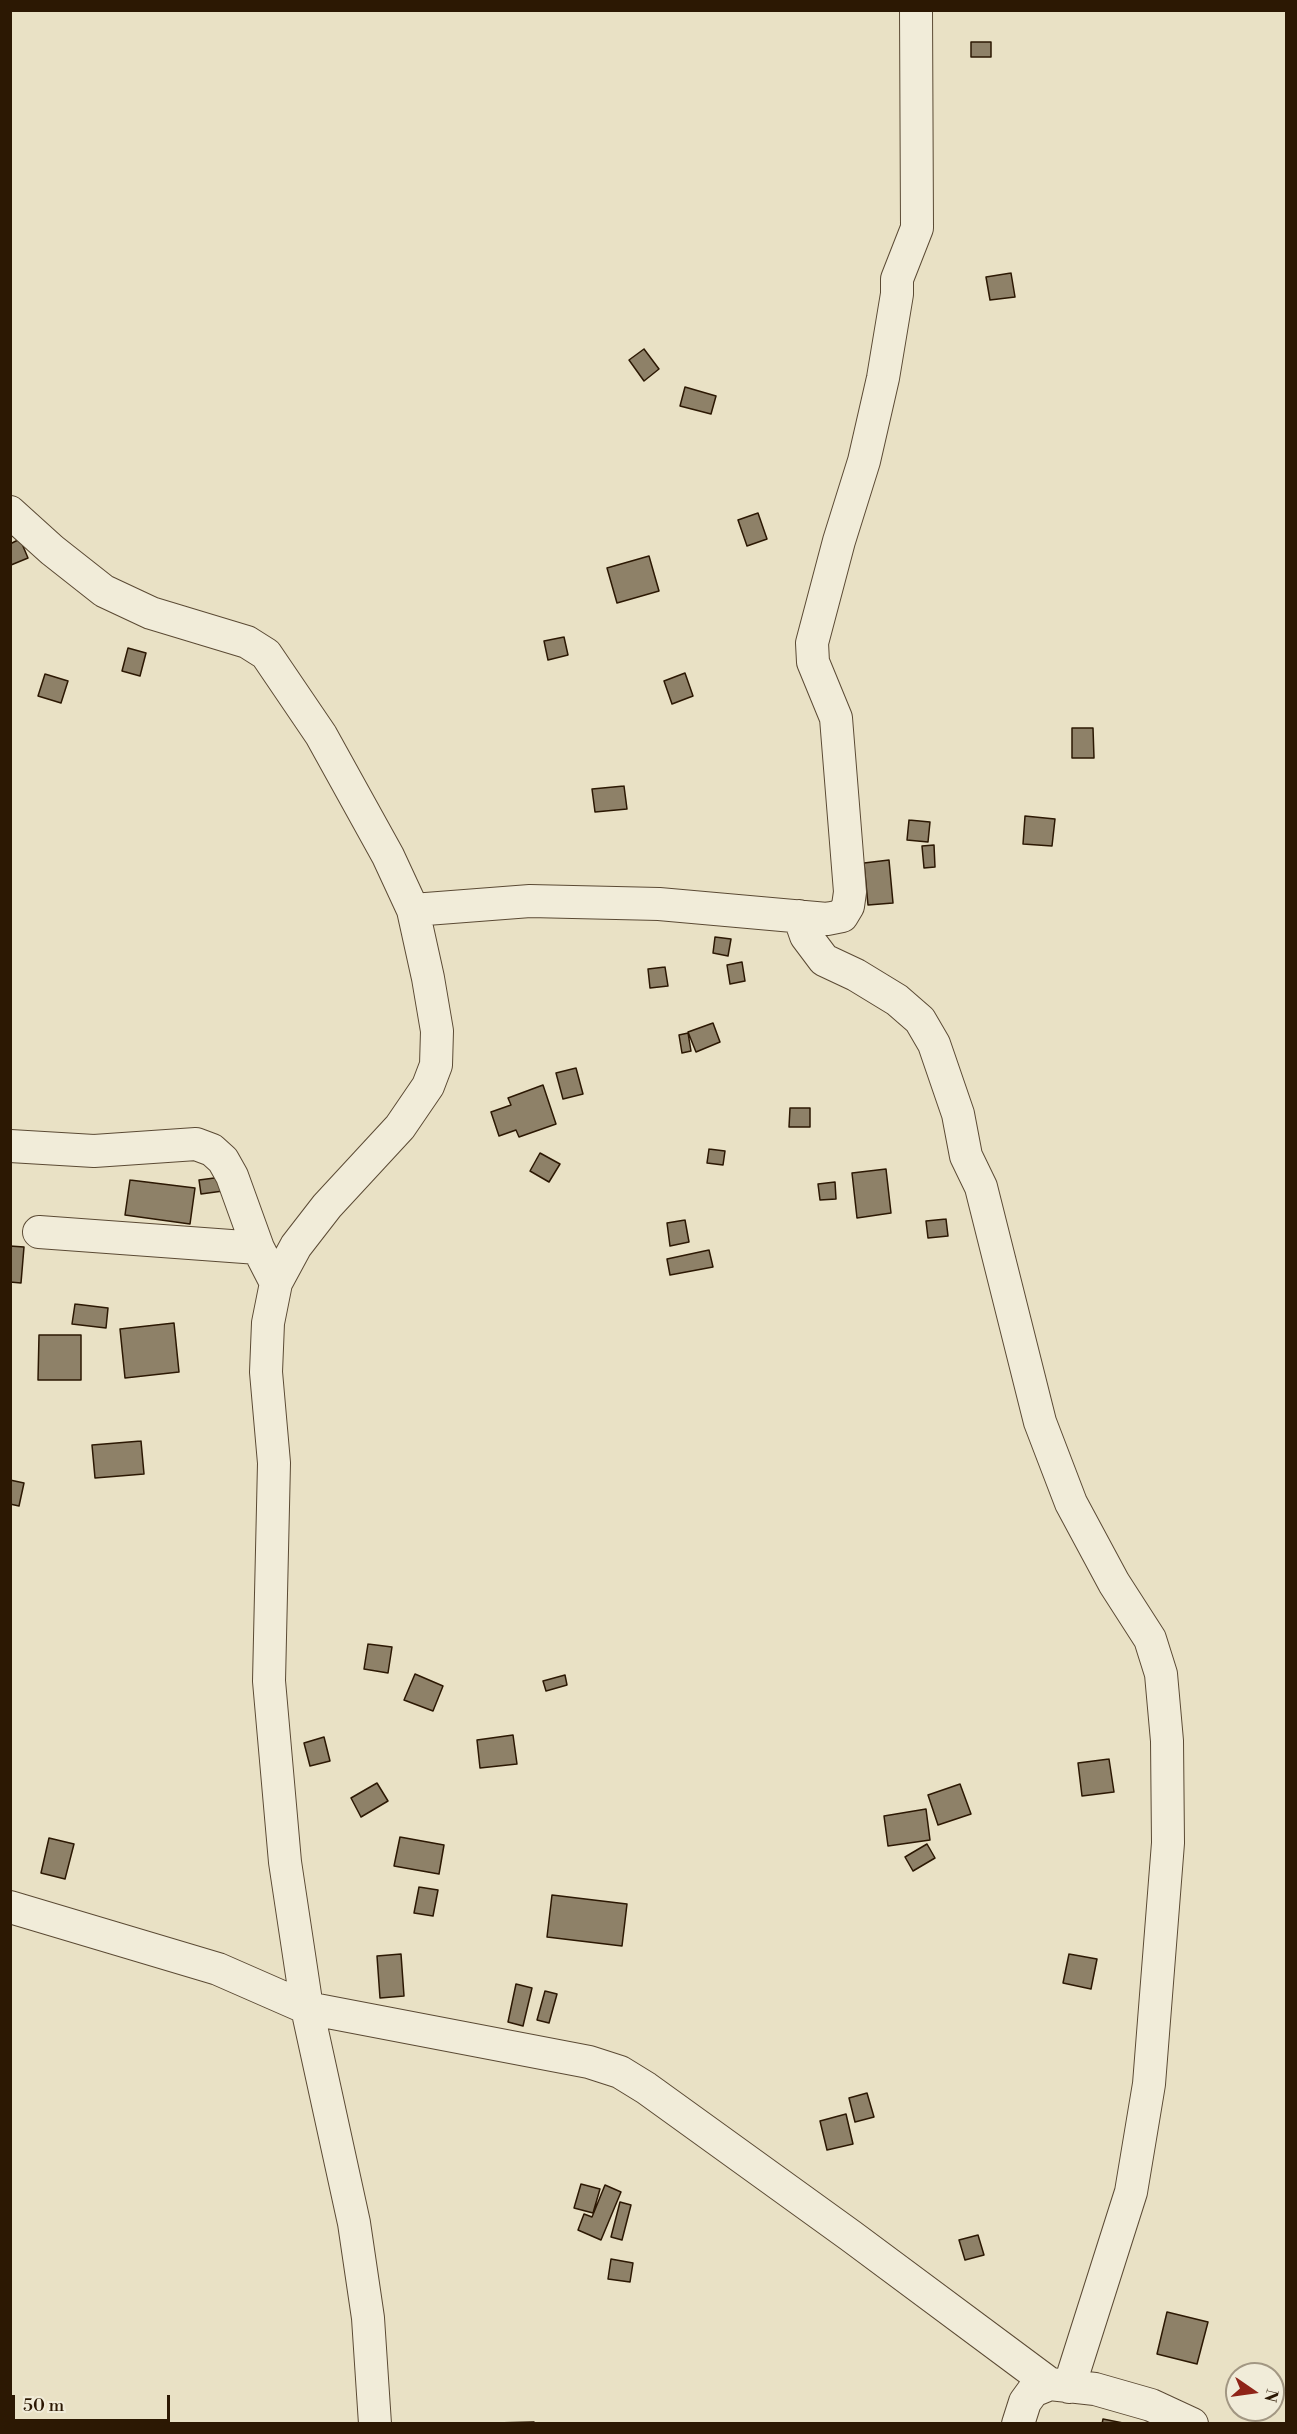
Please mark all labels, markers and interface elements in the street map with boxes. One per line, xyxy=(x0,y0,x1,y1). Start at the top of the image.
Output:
north arrow xyxy=(1225,2362,1285,2422)
scale bar xyxy=(15,2383,172,2421)
text: N xyxy=(1259,2387,1282,2404)
text: 50 m xyxy=(23,2394,64,2417)

